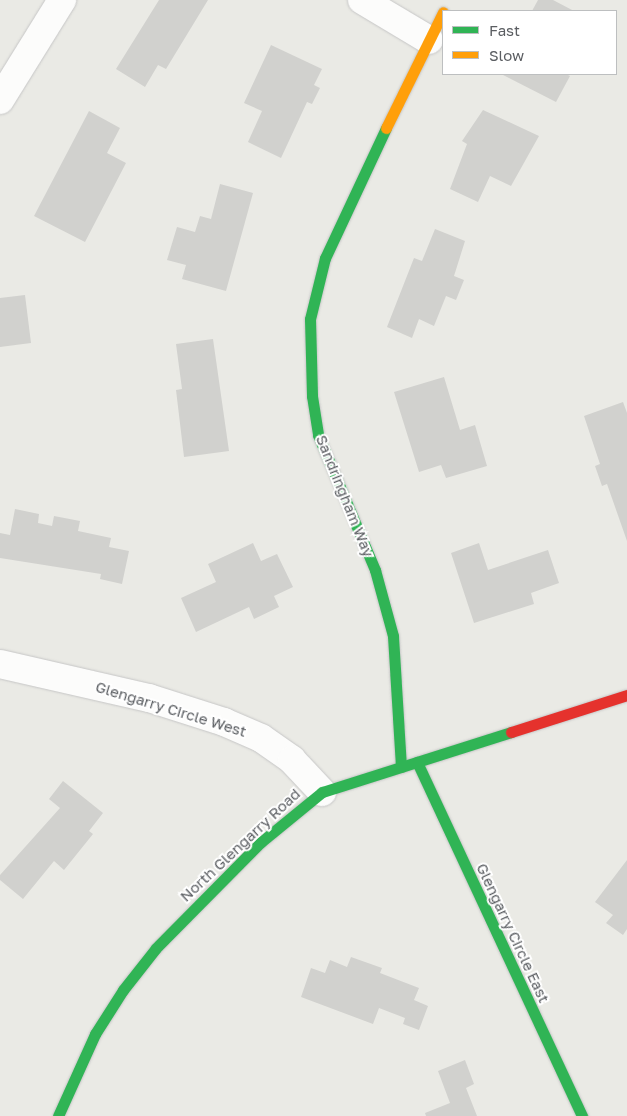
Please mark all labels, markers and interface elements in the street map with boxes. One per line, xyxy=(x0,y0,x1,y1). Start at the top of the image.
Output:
legend xyxy=(442,10,617,75)
text: Fast xyxy=(489,21,520,39)
text: Slow xyxy=(489,46,524,64)
street label: Sandringham Way xyxy=(312,432,378,560)
street label: Glengarry Circle West xyxy=(93,677,249,741)
street label: North Glengarry Road xyxy=(176,785,304,905)
street label: Glengarry Circle East xyxy=(473,860,553,1006)

